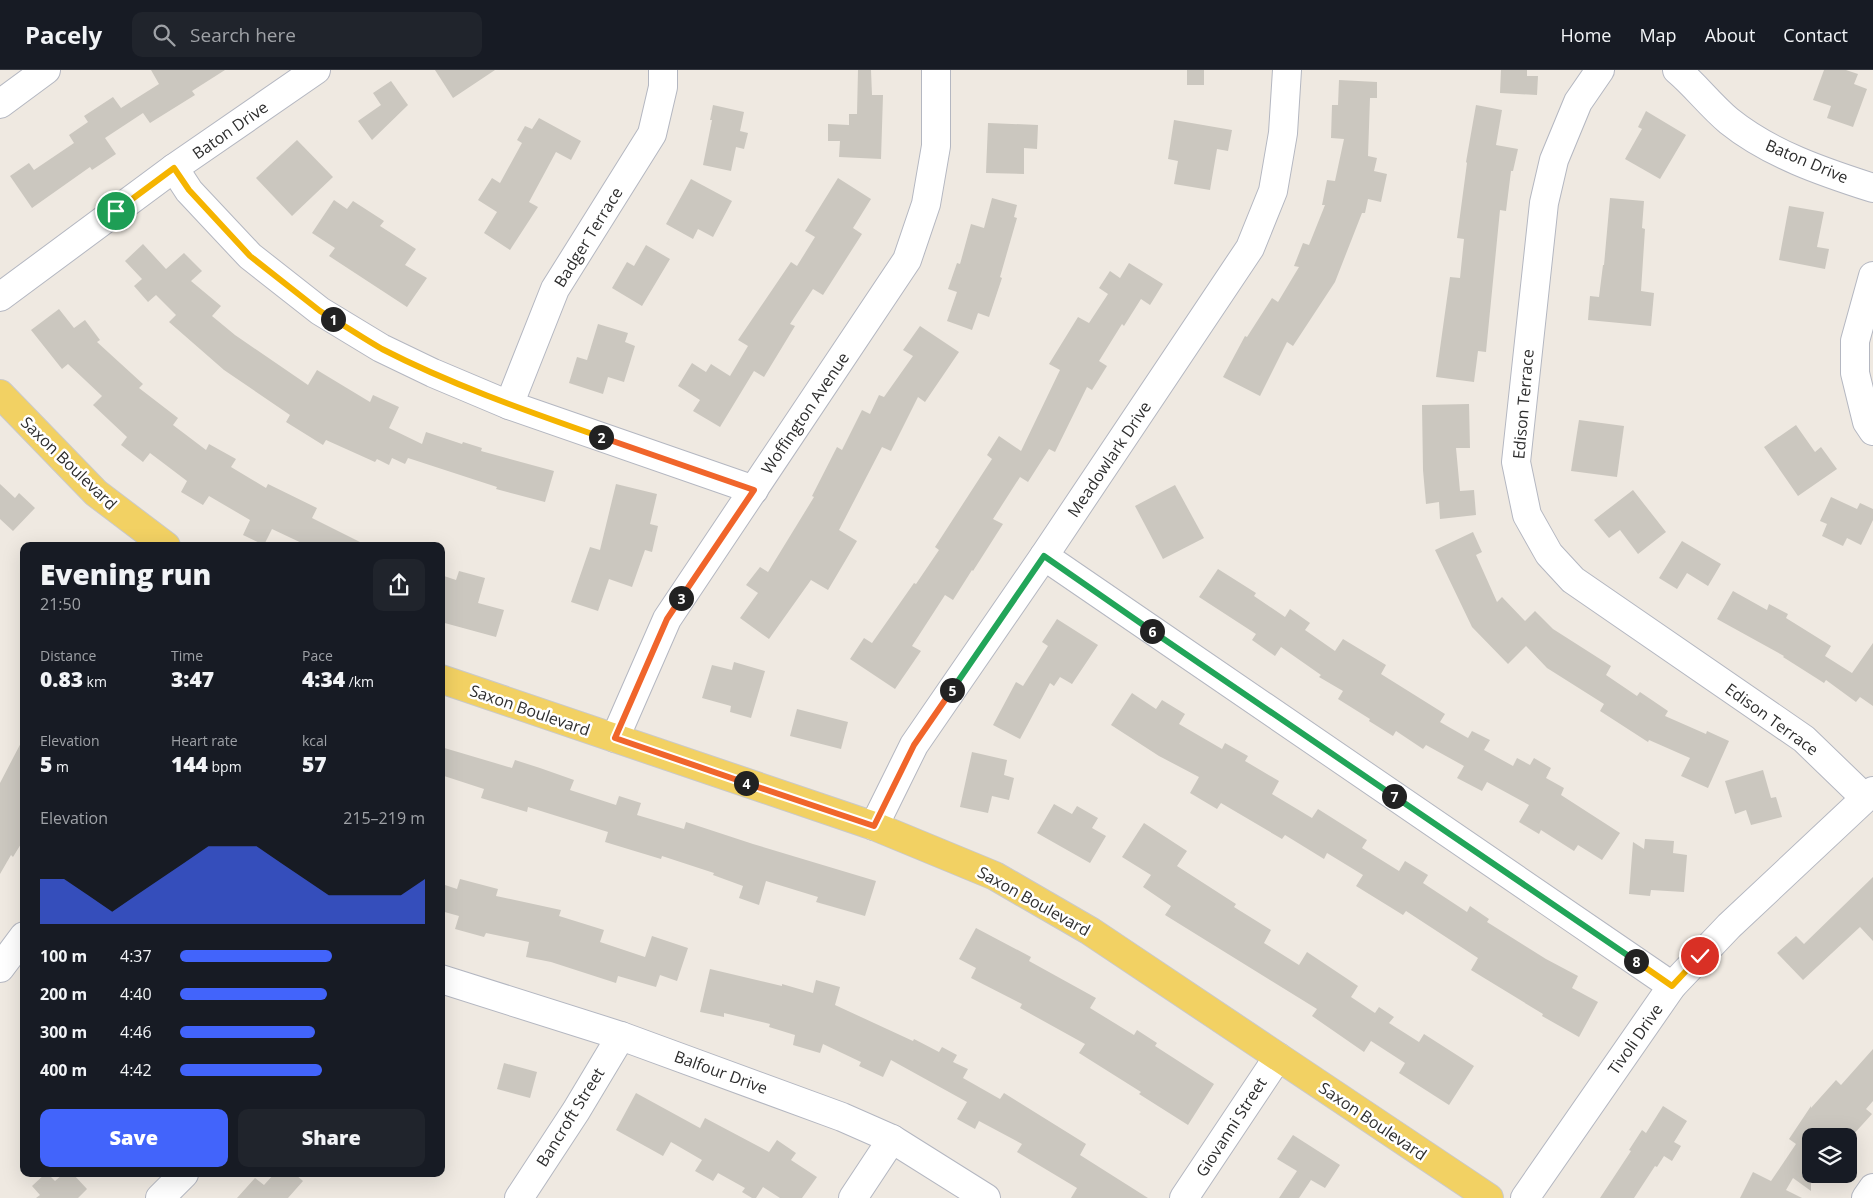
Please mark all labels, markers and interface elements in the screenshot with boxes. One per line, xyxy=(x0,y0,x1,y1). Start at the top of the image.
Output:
search box xyxy=(132,12,482,57)
text: Pacely xyxy=(25,18,102,51)
icon: search xyxy=(150,21,178,49)
text: Search here xyxy=(190,22,296,48)
text: Home xyxy=(1561,23,1611,47)
text: Map xyxy=(1639,23,1677,47)
text: About xyxy=(1705,23,1755,47)
text: Contact xyxy=(1783,23,1848,47)
street label: Baton Drive xyxy=(188,96,272,164)
street label: Baton Drive xyxy=(1762,134,1852,188)
street label: Badger Terrace xyxy=(549,183,627,291)
pin xyxy=(95,190,137,232)
icon: arrive xyxy=(102,197,130,225)
pin: 1 xyxy=(320,306,346,332)
text: 1 xyxy=(329,310,338,329)
street label: Woffington Avenue xyxy=(756,348,854,478)
street label: Edison Terrace xyxy=(1507,348,1539,460)
street label: Meadowlark Drive xyxy=(1062,397,1156,521)
street label: Saxon Boulevard xyxy=(16,411,122,515)
pin: 2 xyxy=(588,424,614,450)
text: 2 xyxy=(597,428,606,447)
text: Evening run xyxy=(40,555,211,593)
button: share xyxy=(373,559,425,611)
pin: 3 xyxy=(668,586,694,610)
text: 3 xyxy=(677,589,686,608)
text: 21:50 xyxy=(40,593,81,615)
pin: 6 xyxy=(1140,618,1164,644)
text: 6 xyxy=(1148,622,1157,641)
text: Distance xyxy=(40,646,96,665)
text: Time xyxy=(171,646,203,665)
text: Pace xyxy=(302,646,333,665)
text: 0.83 xyxy=(40,665,83,693)
text: 3:47 xyxy=(171,665,214,693)
text: 4:34 xyxy=(302,665,345,693)
text: km xyxy=(83,672,107,691)
text: /km xyxy=(345,672,374,691)
pin: 5 xyxy=(940,678,964,702)
street label: Edison Terrace xyxy=(1721,678,1823,760)
street label: Saxon Boulevard xyxy=(467,679,593,741)
text: 5 xyxy=(948,681,957,700)
text: Elevation xyxy=(40,731,99,750)
text: Heart rate xyxy=(171,731,238,750)
text: kcal xyxy=(302,731,327,750)
text: 5 xyxy=(40,750,52,778)
text: 144 xyxy=(171,750,208,778)
text: 57 xyxy=(302,750,327,778)
text: m xyxy=(52,757,69,776)
text: bpm xyxy=(208,757,242,776)
pin: 4 xyxy=(734,770,758,796)
text: 4 xyxy=(742,774,751,793)
pin: 7 xyxy=(1382,784,1406,808)
text: 7 xyxy=(1390,787,1399,806)
text: Elevation xyxy=(40,807,108,829)
text: 215–219 m xyxy=(343,807,425,829)
street label: Saxon Boulevard xyxy=(974,861,1094,941)
pin xyxy=(1679,935,1721,977)
icon: check xyxy=(1686,942,1714,970)
text: 100 m xyxy=(40,945,87,967)
text: 4:37 xyxy=(120,945,152,967)
pin: 8 xyxy=(1624,948,1648,974)
text: 8 xyxy=(1632,952,1641,971)
text: 200 m xyxy=(40,983,87,1005)
text: 4:40 xyxy=(120,983,152,1005)
street label: Tivoli Drive xyxy=(1603,999,1667,1079)
text: 300 m xyxy=(40,1021,87,1043)
text: 4:46 xyxy=(120,1021,152,1043)
street label: Balfour Drive xyxy=(671,1045,771,1099)
text: 400 m xyxy=(40,1059,87,1081)
text: 4:42 xyxy=(120,1059,152,1081)
street label: Bancroft Street xyxy=(531,1063,609,1171)
street label: Giovanni Street xyxy=(1191,1073,1272,1181)
street label: Saxon Boulevard xyxy=(1315,1077,1431,1165)
button: Save xyxy=(40,1109,228,1167)
button: Share xyxy=(238,1109,425,1167)
map controls xyxy=(1802,1128,1857,1183)
button: layers xyxy=(1802,1128,1857,1183)

